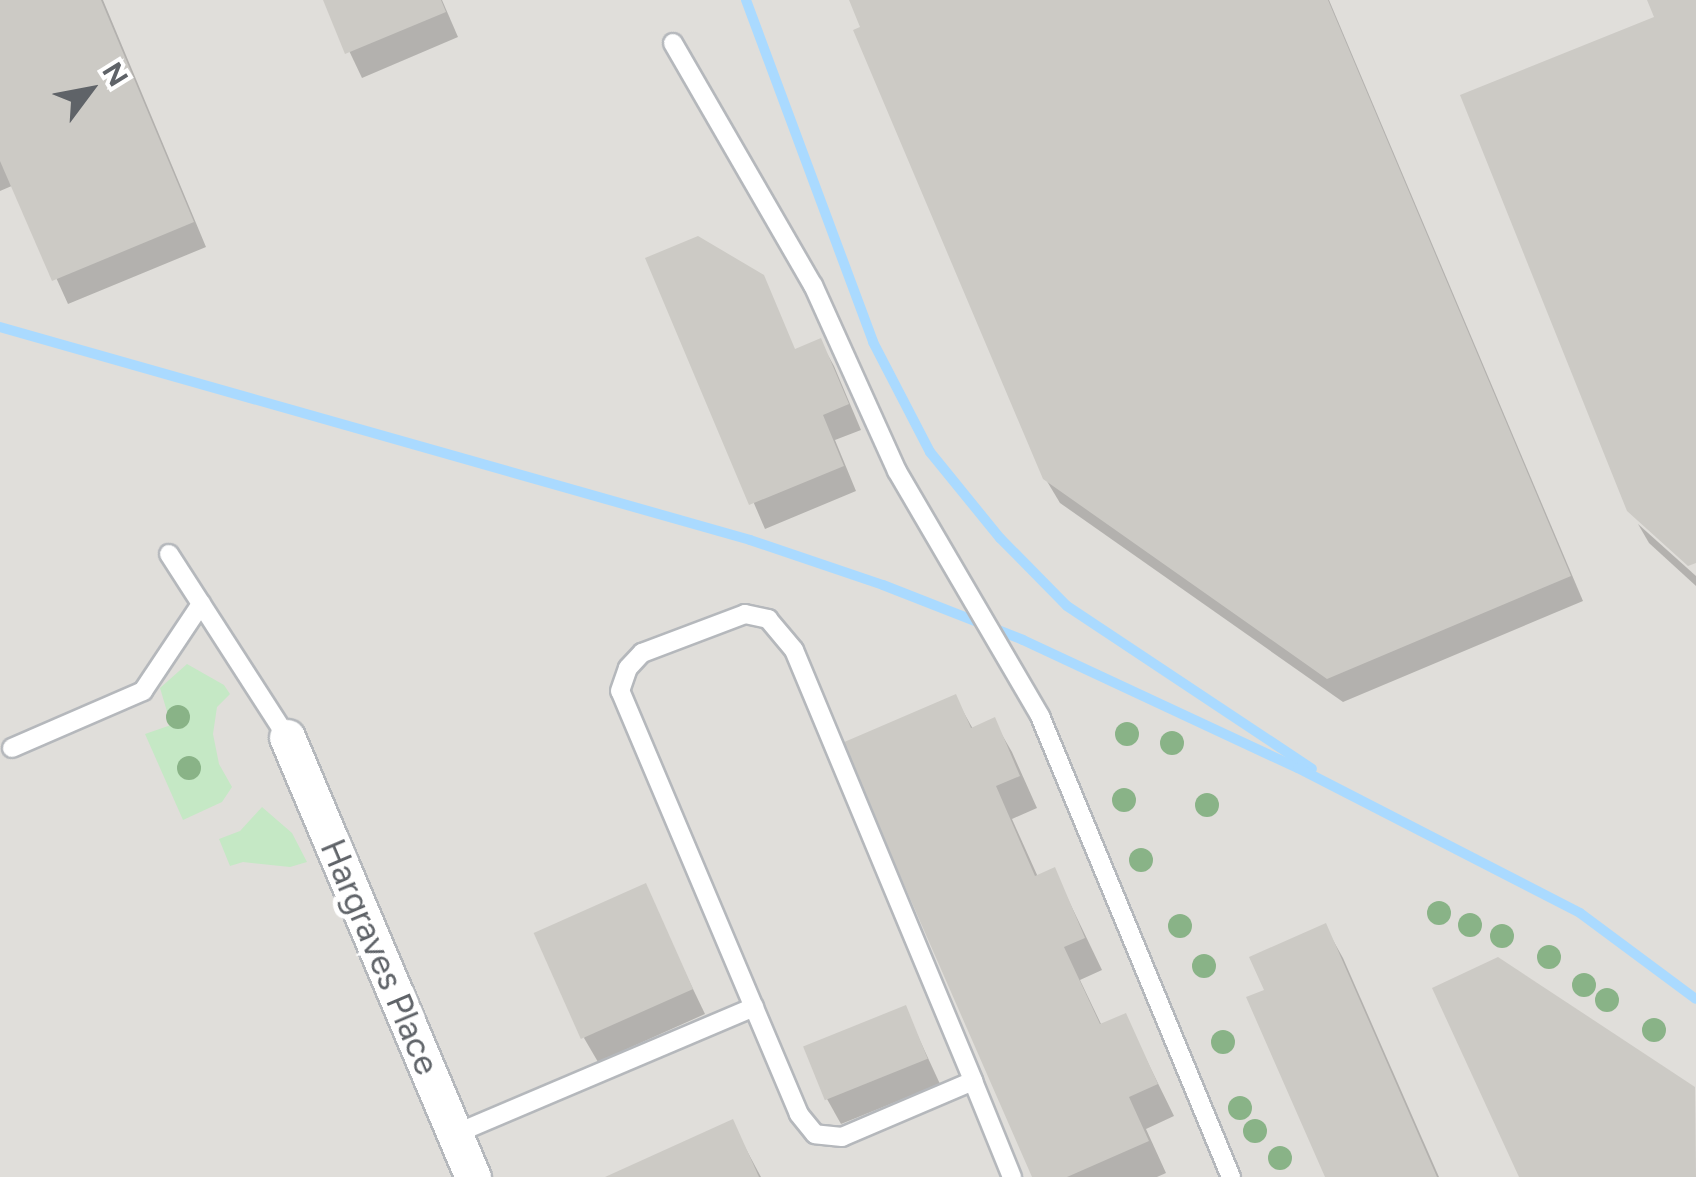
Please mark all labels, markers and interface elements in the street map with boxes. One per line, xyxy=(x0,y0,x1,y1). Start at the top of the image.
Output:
north arrow xyxy=(40,40,140,140)
text: N xyxy=(95,56,136,92)
street label: Hargraves Place xyxy=(312,833,448,1081)

